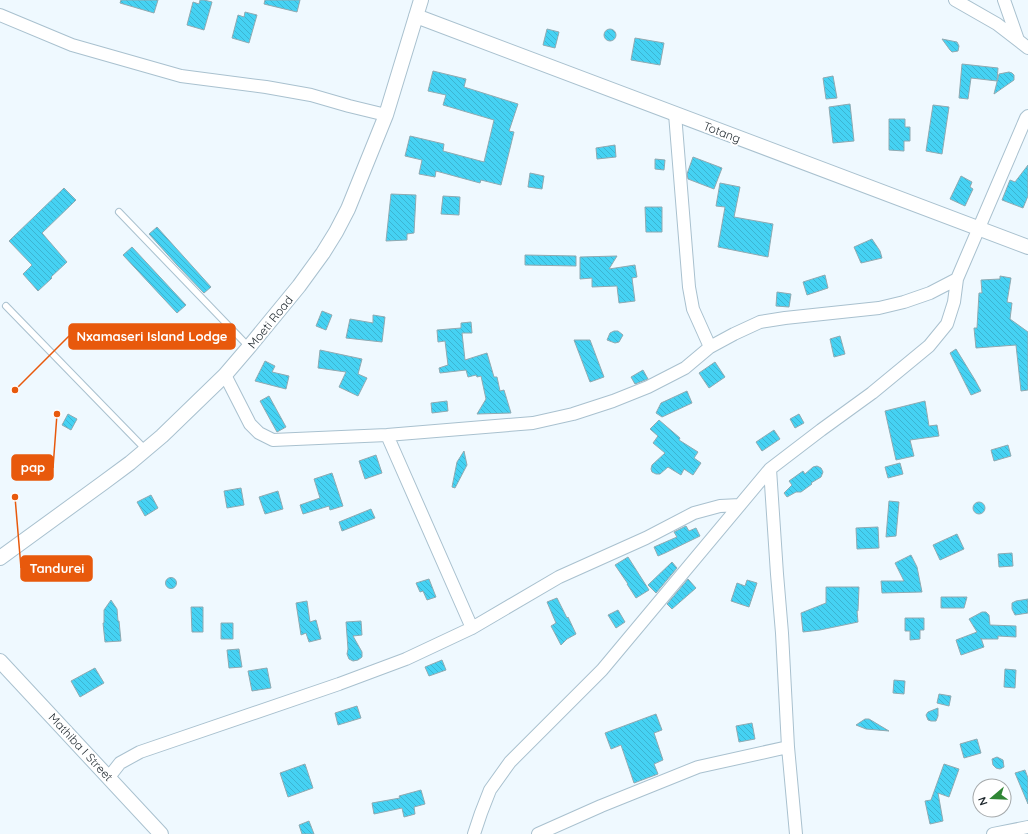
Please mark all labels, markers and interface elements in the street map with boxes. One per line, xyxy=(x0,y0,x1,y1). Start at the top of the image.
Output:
street label: Totang xyxy=(701,118,743,146)
street label: Moeti Road xyxy=(244,293,296,351)
callout: Nxamaseri Island Lodge xyxy=(69,324,235,349)
text: Nxamaseri Island Lodge xyxy=(77,328,228,344)
callout: pap xyxy=(12,455,53,480)
text: pap xyxy=(21,459,45,475)
callout: Tandurei xyxy=(21,556,92,581)
text: Tandurei xyxy=(30,560,84,576)
street label: Mathiba I Street xyxy=(46,710,116,784)
north arrow xyxy=(972,778,1012,818)
text: N xyxy=(975,795,990,807)

